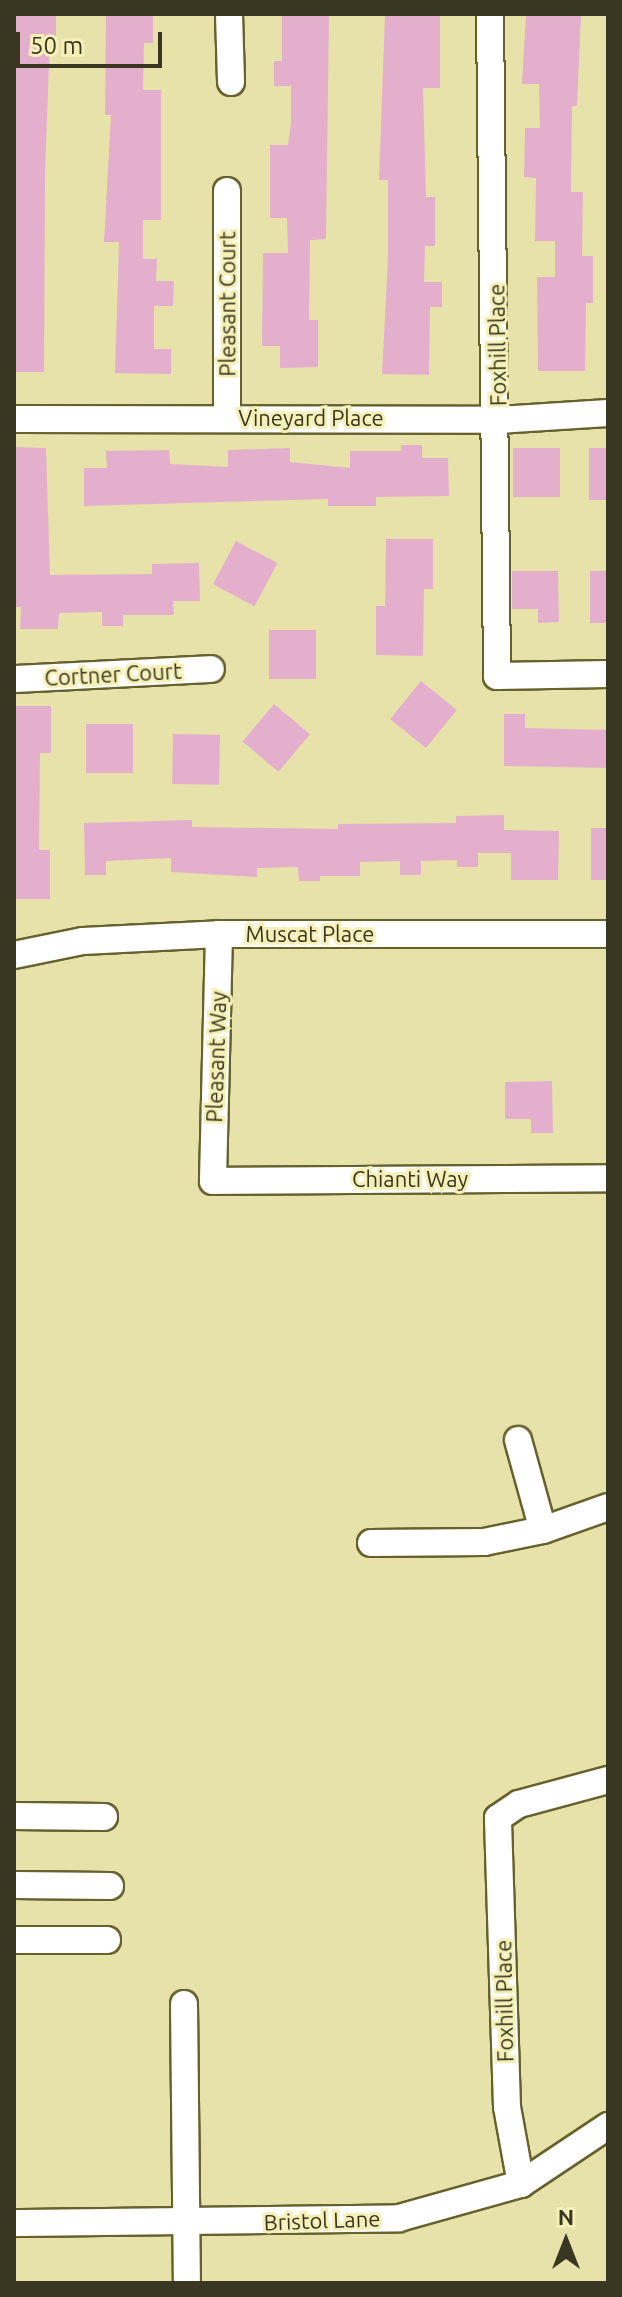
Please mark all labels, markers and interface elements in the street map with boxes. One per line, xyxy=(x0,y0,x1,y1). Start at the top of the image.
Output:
scale bar xyxy=(20,16,166,66)
text: 50 m xyxy=(30,32,83,59)
street label: Pleasant Court xyxy=(214,231,240,377)
street label: Foxhill Place xyxy=(483,284,511,406)
street label: Vineyard Place xyxy=(238,405,384,431)
street label: Cortner Court xyxy=(44,657,182,691)
street label: Muscat Place xyxy=(246,921,374,947)
street label: Pleasant Way xyxy=(201,991,231,1123)
street label: Chianti Way xyxy=(352,1166,468,1192)
street label: Foxhill Place xyxy=(490,1940,518,2062)
north arrow xyxy=(526,2201,606,2281)
text: N xyxy=(558,2204,574,2229)
street label: Bristol Lane xyxy=(263,2205,381,2235)

